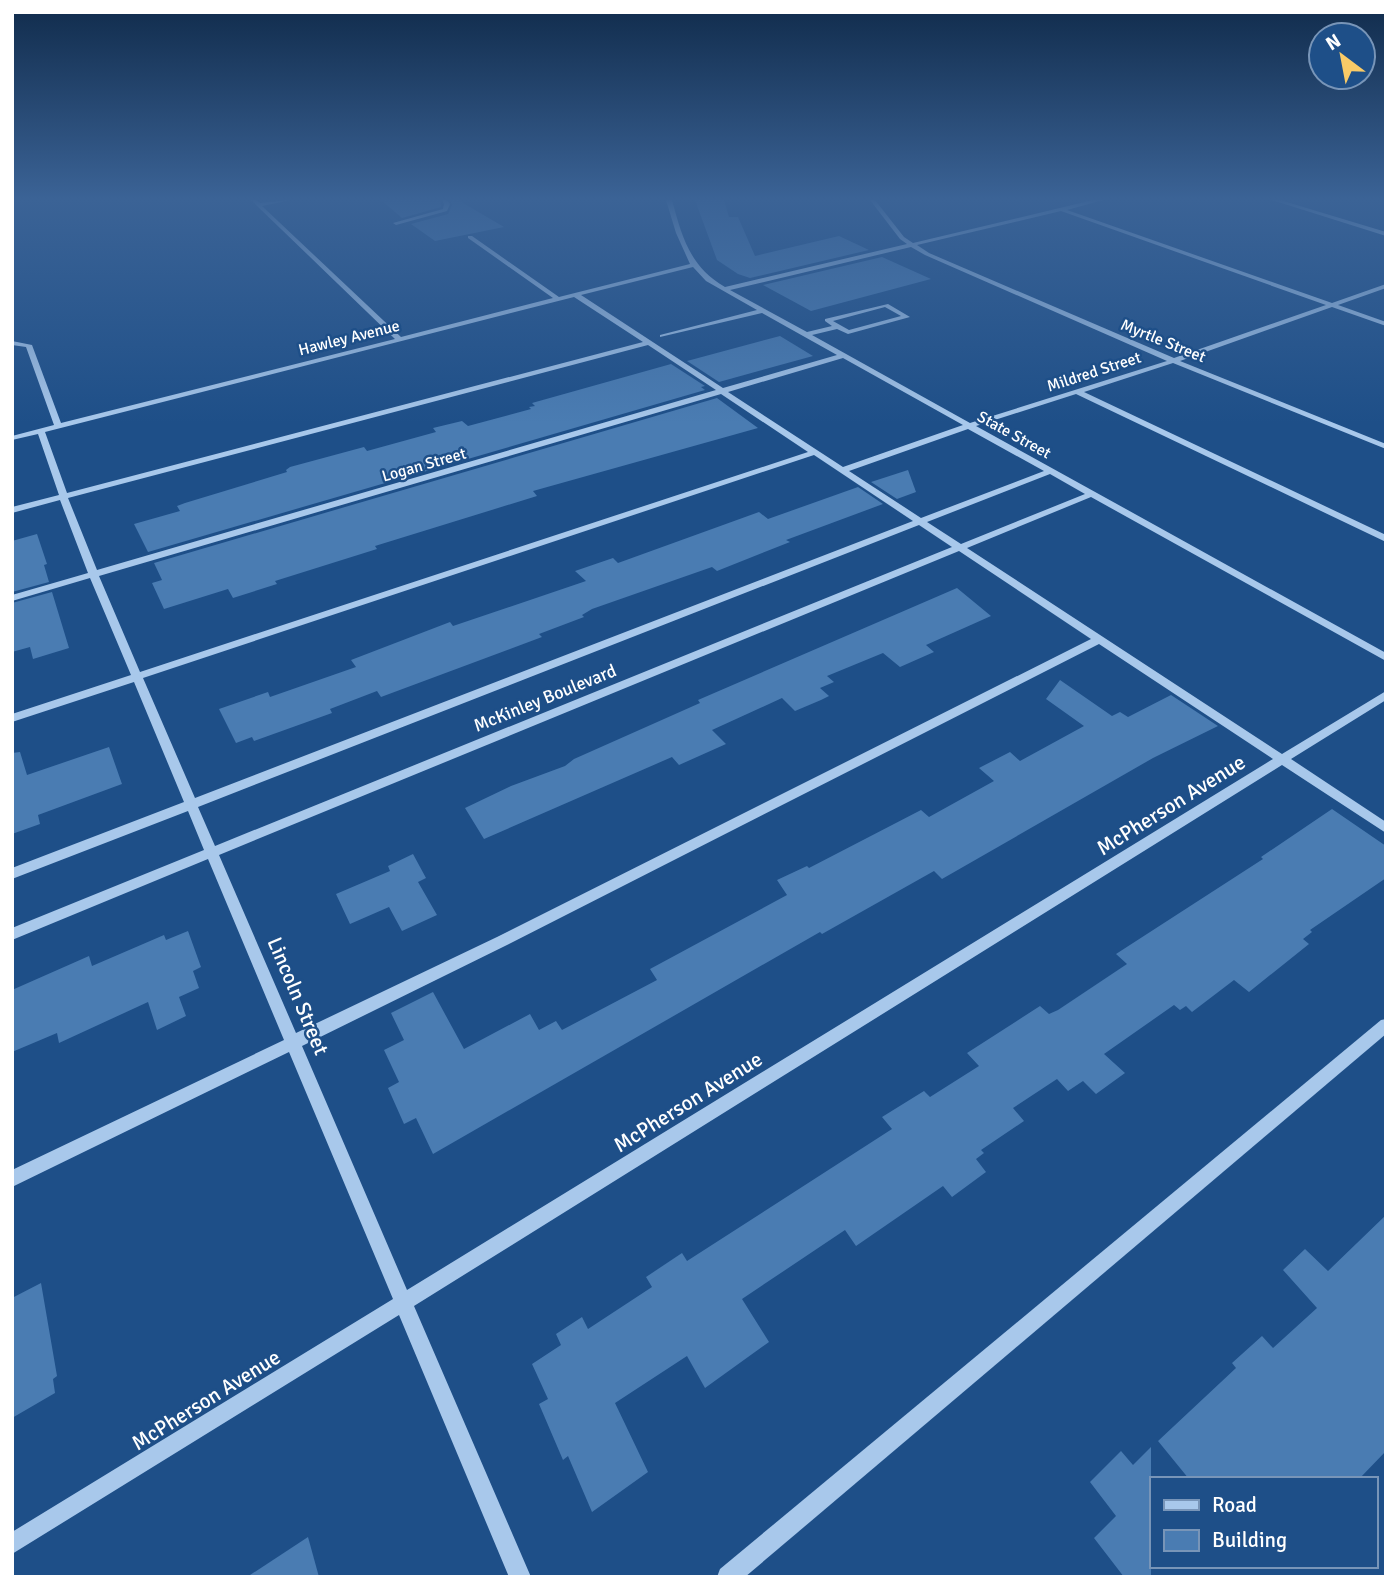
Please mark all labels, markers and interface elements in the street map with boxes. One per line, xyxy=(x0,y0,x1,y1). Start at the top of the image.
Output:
north arrow xyxy=(1307,21,1377,91)
text: N xyxy=(1322,29,1345,56)
street label: Myrtle Street xyxy=(1118,315,1209,367)
street label: Hawley Avenue xyxy=(296,316,402,360)
street label: Mildred Street xyxy=(1044,347,1144,397)
street label: State Street xyxy=(974,407,1055,464)
street label: Logan Street xyxy=(380,443,469,487)
street label: McKinley Boulevard xyxy=(470,659,620,737)
street label: McPherson Avenue xyxy=(1092,749,1250,861)
street label: Lincoln Street xyxy=(262,933,334,1059)
street label: McPherson Avenue xyxy=(609,1046,767,1158)
street label: McPherson Avenue xyxy=(127,1344,285,1456)
legend xyxy=(1150,1477,1377,1568)
text: Road xyxy=(1212,1492,1257,1518)
text: Building xyxy=(1212,1527,1287,1553)

